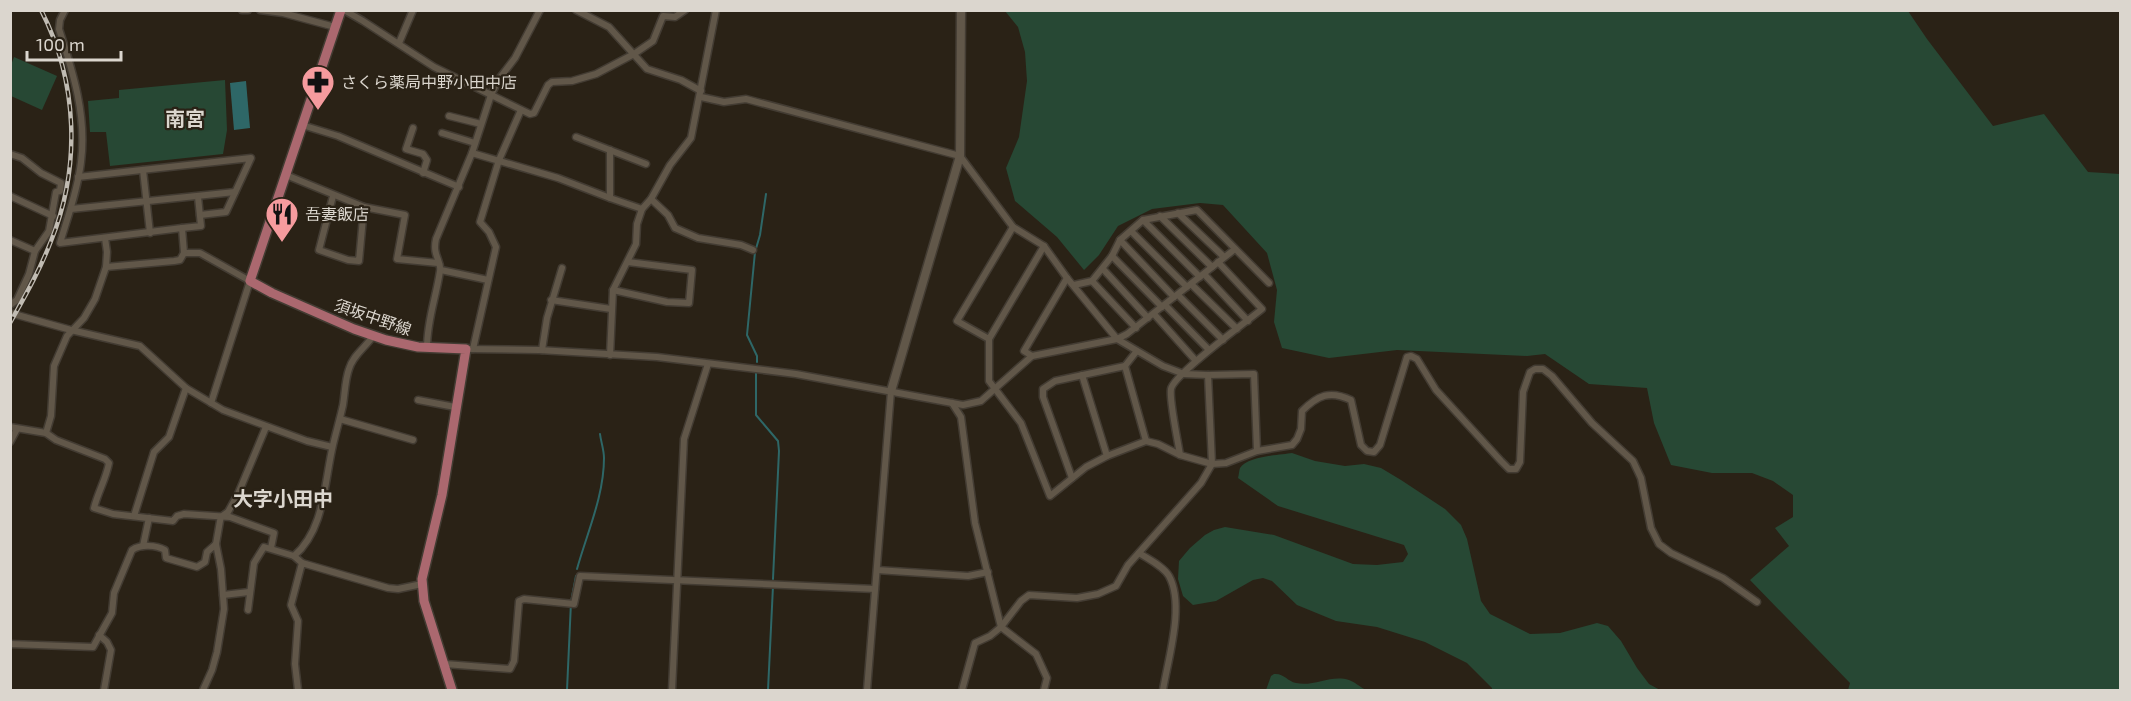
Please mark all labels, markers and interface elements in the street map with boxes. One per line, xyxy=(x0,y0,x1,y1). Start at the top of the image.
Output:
scale bar xyxy=(27,24,122,62)
text: 100 m xyxy=(36,33,85,55)
pharmacy icon: さくら薬局中野小田中店 xyxy=(300,64,336,111)
place label: さくら薬局中野小田中店 xyxy=(341,72,517,91)
district label: 南宮 xyxy=(165,106,205,130)
restaurant icon: 吾妻飯店 xyxy=(264,196,300,243)
place label: 吾妻飯店 xyxy=(305,204,369,223)
street label: 須坂中野線 xyxy=(332,295,414,339)
district label: 大字小田中 xyxy=(233,486,333,510)

